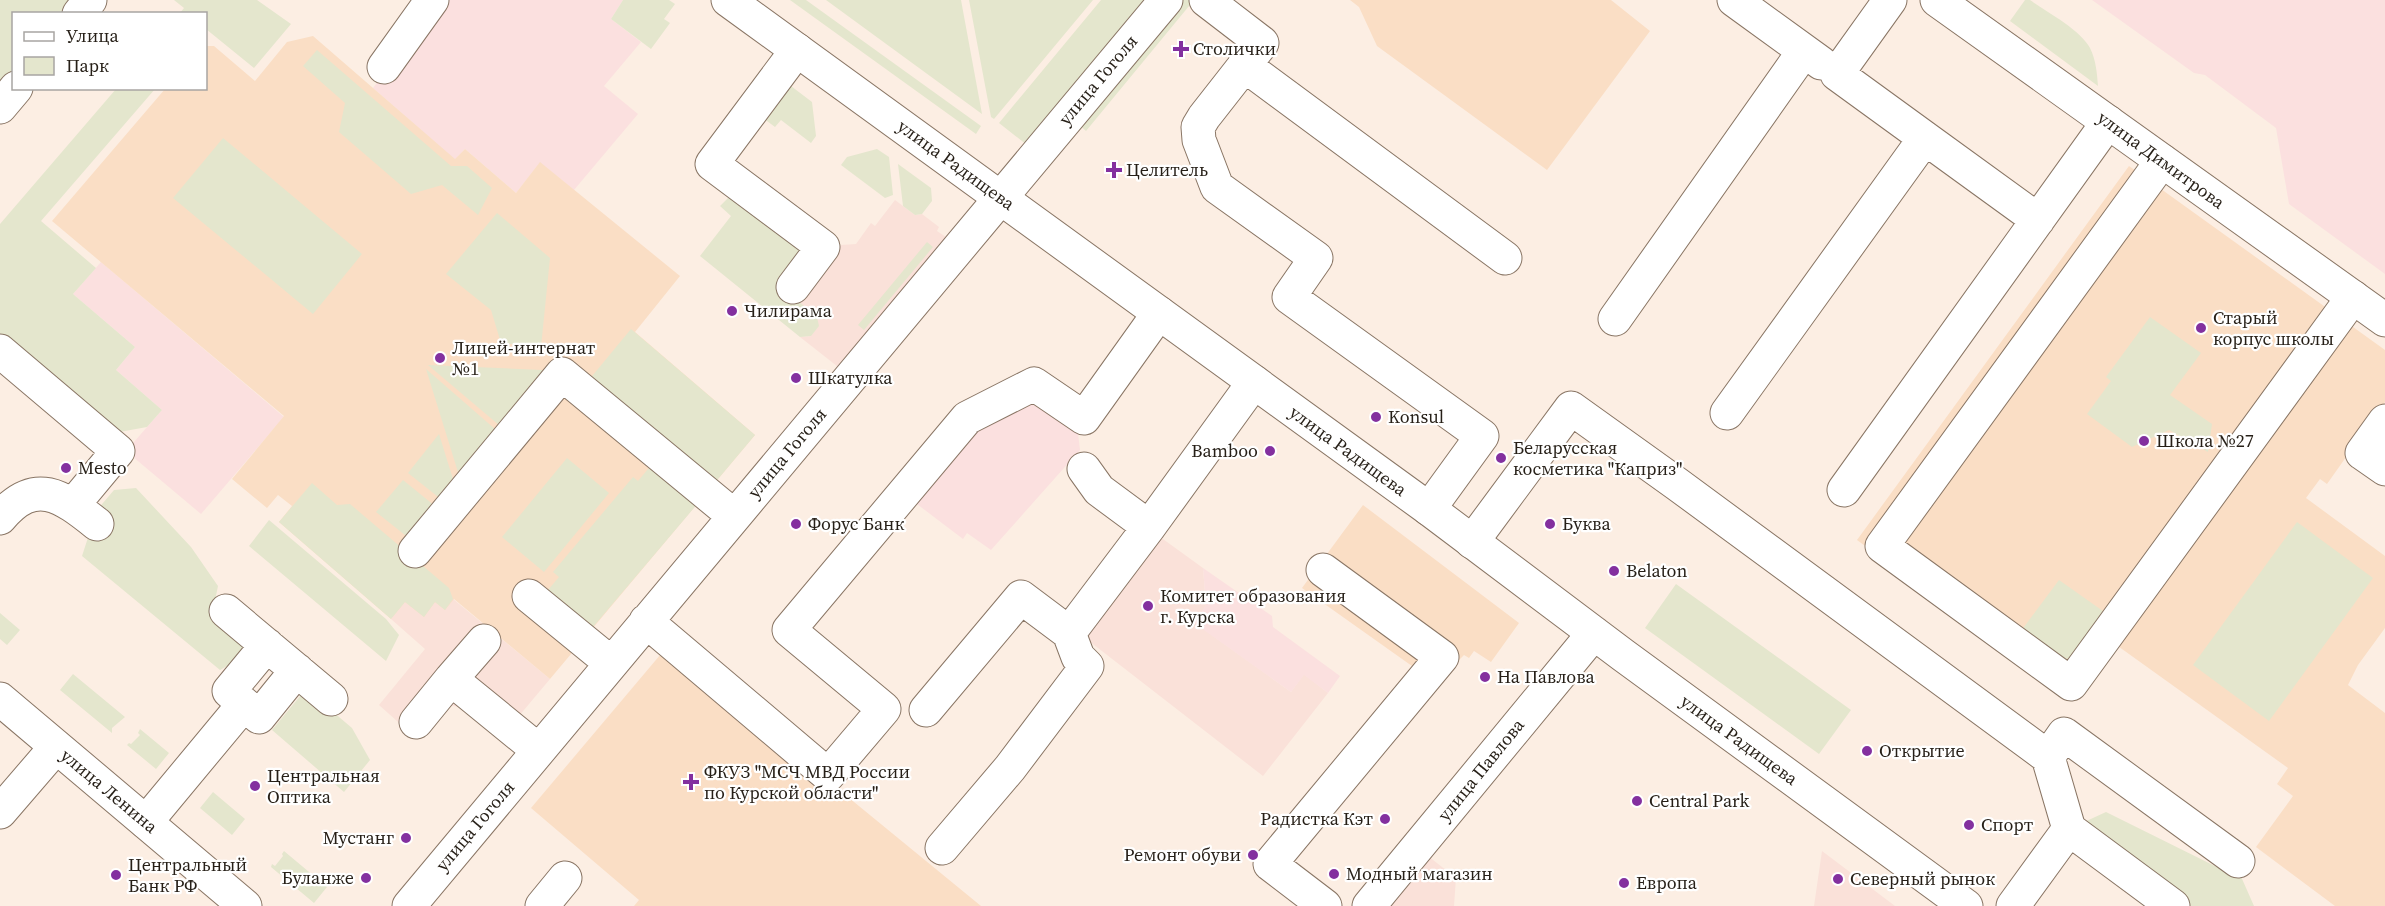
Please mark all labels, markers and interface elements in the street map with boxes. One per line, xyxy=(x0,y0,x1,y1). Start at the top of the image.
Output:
legend xyxy=(12,12,207,90)
text: Улица xyxy=(66,23,119,48)
street label: улица Гоголя xyxy=(1052,29,1143,130)
place label: Столички xyxy=(1193,36,1276,61)
marker: Столички xyxy=(1174,42,1188,56)
text: Парк xyxy=(66,53,109,78)
street label: улица Димитрова xyxy=(2092,105,2231,215)
street label: улица Радищева xyxy=(893,113,1021,216)
place label: Целитель xyxy=(1126,157,1208,182)
marker: Целитель xyxy=(1107,163,1121,177)
place label: Чилирама xyxy=(744,298,833,323)
marker: Чилирама xyxy=(725,304,739,318)
place label: Старый корпус школы xyxy=(2213,305,2334,351)
marker: Старый корпус школы xyxy=(2194,321,2208,335)
place label: Лицей-интернат №1 xyxy=(452,335,596,381)
marker: Лицей-интернат №1 xyxy=(433,351,447,365)
place label: Шкатулка xyxy=(808,365,893,390)
marker: Шкатулка xyxy=(789,371,803,385)
street label: улица Радищева xyxy=(1285,399,1413,502)
street label: улица Гоголя xyxy=(741,402,832,503)
place label: Konsul xyxy=(1388,404,1444,429)
marker: Konsul xyxy=(1369,410,1383,424)
place label: Школа №27 xyxy=(2156,428,2254,453)
marker: Школа №27 xyxy=(2137,434,2151,448)
place label: Беларусская косметика "Каприз" xyxy=(1513,435,1682,481)
place label: Bamboo xyxy=(1191,438,1258,463)
marker: Bamboo xyxy=(1263,444,1277,458)
marker: Беларусская косметика "Каприз" xyxy=(1494,451,1508,465)
place label: Mesto xyxy=(78,455,127,480)
marker: Mesto xyxy=(59,461,73,475)
place label: Форус Банк xyxy=(808,511,904,536)
place label: Буква xyxy=(1562,511,1611,536)
marker: Форус Банк xyxy=(789,517,803,531)
marker: Буква xyxy=(1543,517,1557,531)
place label: Belaton xyxy=(1626,558,1687,583)
marker: Belaton xyxy=(1607,564,1621,578)
place label: Комитет образования г. Курска xyxy=(1160,583,1346,629)
marker: Комитет образования г. Курска xyxy=(1141,599,1155,613)
place label: На Павлова xyxy=(1497,664,1596,689)
marker: На Павлова xyxy=(1478,670,1492,684)
street label: улица Радищева xyxy=(1676,688,1804,791)
street label: улица Павлова xyxy=(1431,712,1530,826)
place label: Открытие xyxy=(1879,738,1965,763)
street label: улица Ленина xyxy=(55,743,164,839)
marker: Открытие xyxy=(1860,744,1874,758)
place label: ФКУЗ "МСЧ МВД России по Курской области" xyxy=(704,759,910,805)
place label: Центральная Оптика xyxy=(267,763,380,809)
marker: ФКУЗ "МСЧ МВД России по Курской области" xyxy=(682,773,700,791)
street label: улица Гоголя xyxy=(429,775,520,876)
marker: Центральная Оптика xyxy=(248,779,262,793)
place label: Central Park xyxy=(1649,788,1749,813)
marker: Central Park xyxy=(1630,794,1644,808)
place label: Радистка Кэт xyxy=(1260,806,1373,831)
marker: Радистка Кэт xyxy=(1378,812,1392,826)
place label: Спорт xyxy=(1981,812,2034,837)
marker: Спорт xyxy=(1962,818,1976,832)
place label: Мустанг xyxy=(323,825,394,850)
marker: Мустанг xyxy=(399,831,413,845)
place label: Ремонт обуви xyxy=(1124,842,1241,867)
marker: Ремонт обуви xyxy=(1246,848,1260,862)
place label: Центральный Банк РФ xyxy=(128,852,247,898)
place label: Модный магазин xyxy=(1346,861,1493,886)
place label: Буланже xyxy=(281,865,354,890)
place label: Северный рынок xyxy=(1850,866,1995,891)
marker: Модный магазин xyxy=(1327,867,1341,881)
marker: Центральный Банк РФ xyxy=(109,868,123,882)
place label: Европа xyxy=(1636,870,1698,895)
marker: Буланже xyxy=(359,871,373,885)
marker: Северный рынок xyxy=(1831,872,1845,886)
marker: Европа xyxy=(1617,876,1631,890)

